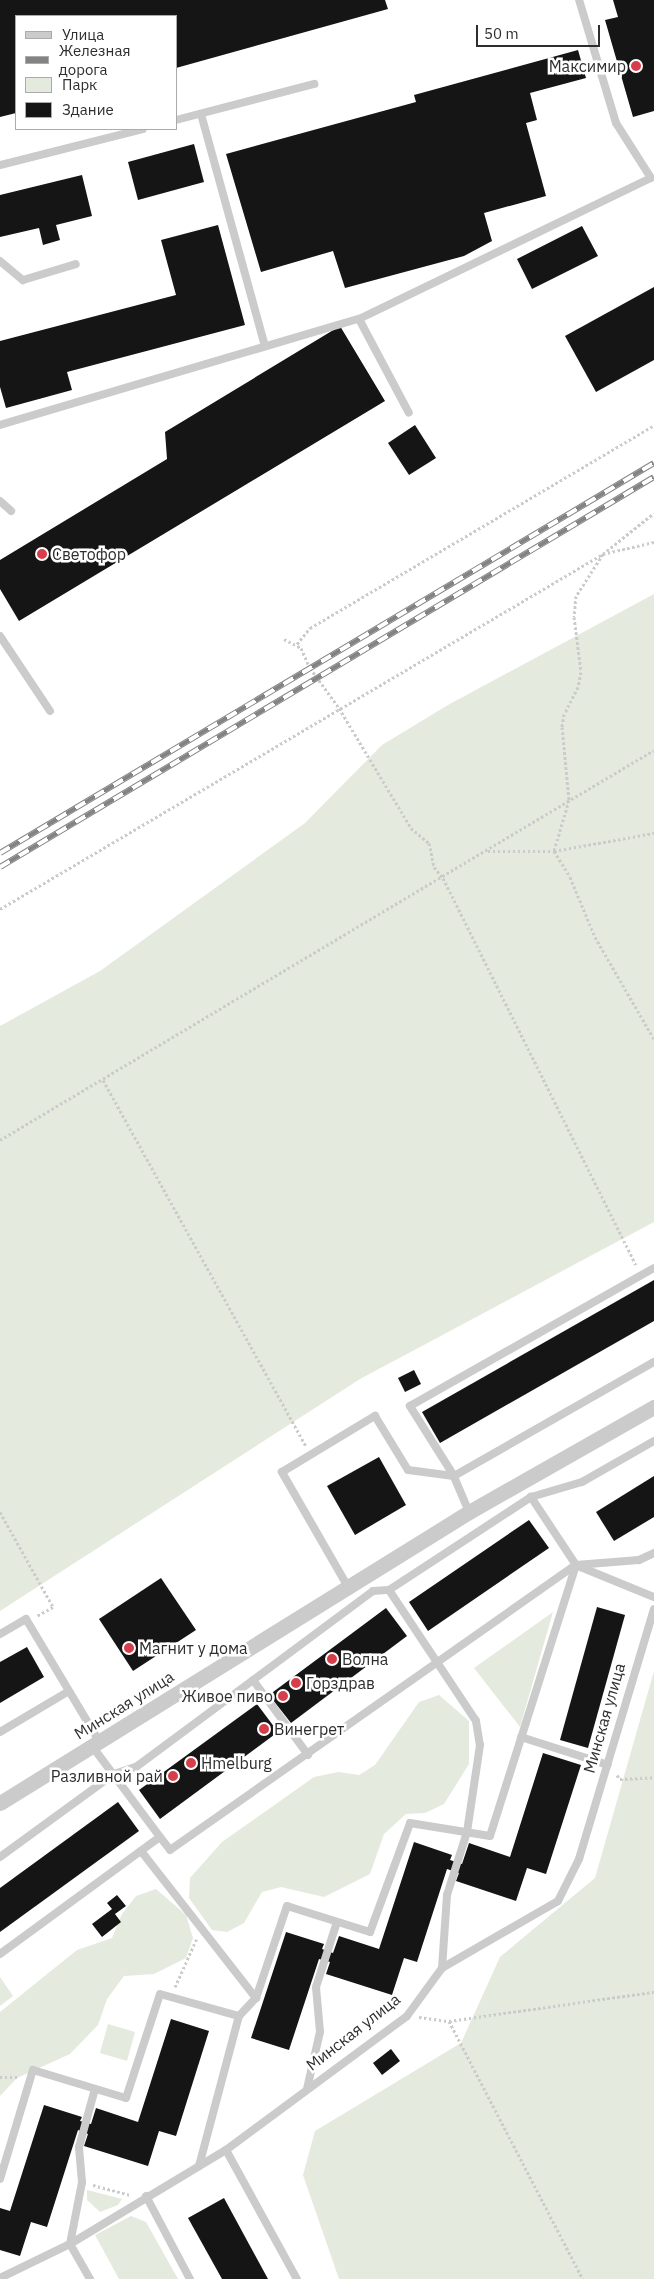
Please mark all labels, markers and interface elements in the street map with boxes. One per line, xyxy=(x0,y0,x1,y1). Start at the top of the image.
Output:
legend xyxy=(15,15,178,130)
scale bar xyxy=(479,15,603,47)
text: 50 m xyxy=(484,24,519,43)
text: Улица xyxy=(62,25,104,44)
text: Железная дорога xyxy=(59,41,130,79)
place label: Максимир xyxy=(549,56,626,76)
marker: Максимир xyxy=(630,60,642,72)
text: Парк xyxy=(62,75,97,94)
text: Здание xyxy=(62,100,114,119)
place label: Светофор xyxy=(52,544,126,564)
marker: Светофор xyxy=(36,548,48,560)
place label: Магнит у дома xyxy=(139,1638,248,1658)
marker: Магнит у дома xyxy=(123,1642,135,1654)
place label: Волна xyxy=(342,1649,388,1669)
marker: Волна xyxy=(326,1653,338,1665)
street label: Минская улица xyxy=(579,1661,629,1775)
street label: Минская улица xyxy=(71,1667,177,1743)
place label: Горздрав xyxy=(306,1673,375,1693)
marker: Горздрав xyxy=(290,1677,302,1689)
place label: Живое пиво xyxy=(181,1686,273,1706)
marker: Живое пиво xyxy=(277,1690,289,1702)
place label: Винегрет xyxy=(274,1719,344,1739)
marker: Винегрет xyxy=(258,1723,270,1735)
place label: Hmelburg xyxy=(201,1753,272,1773)
marker: Hmelburg xyxy=(185,1757,197,1769)
place label: Разливной рай xyxy=(51,1766,163,1786)
marker: Разливной рай xyxy=(167,1770,179,1782)
street label: Минская улица xyxy=(302,1989,404,2075)

